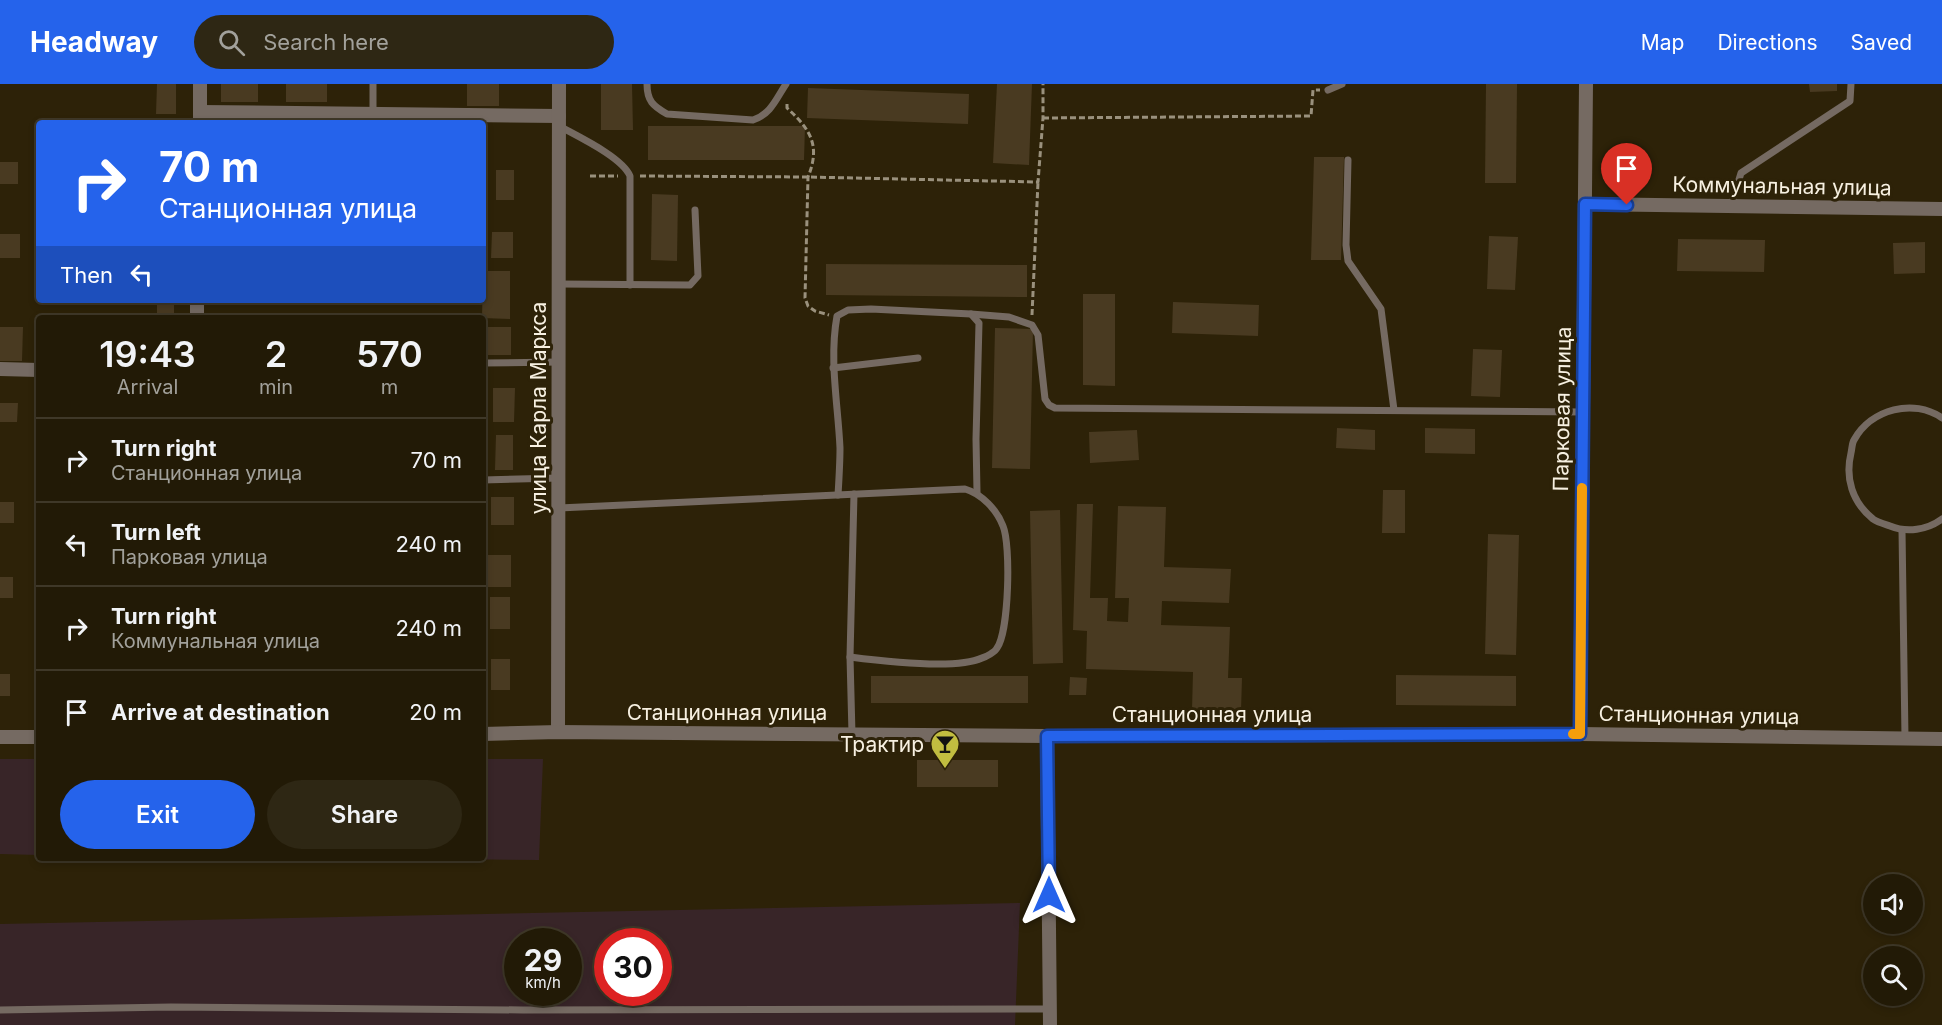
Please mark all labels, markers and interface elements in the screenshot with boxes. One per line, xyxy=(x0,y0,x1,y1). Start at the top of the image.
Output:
search box xyxy=(194,15,614,69)
text: Headway xyxy=(30,25,158,59)
icon: search xyxy=(215,26,248,59)
text: Search here xyxy=(263,29,389,55)
text: Map xyxy=(1641,30,1684,55)
text: Directions xyxy=(1717,30,1818,55)
text: Saved xyxy=(1851,30,1912,55)
text: 70 m xyxy=(159,141,259,192)
pin xyxy=(1601,143,1652,205)
icon: right xyxy=(60,144,138,222)
icon: arrive xyxy=(1610,152,1643,185)
street label: Коммунальная улица xyxy=(1672,172,1892,200)
text: Станционная улица xyxy=(159,192,417,225)
icon: left xyxy=(125,258,158,291)
text: Then xyxy=(60,262,113,288)
street label: улица Карла Маркса xyxy=(526,302,551,514)
street label: Парковая улица xyxy=(1548,326,1576,492)
text: 19:43 xyxy=(99,332,196,376)
text: 2 xyxy=(265,332,287,376)
text: 570 xyxy=(356,332,423,376)
text: Arrival xyxy=(117,375,178,399)
text: min xyxy=(259,375,293,399)
text: m xyxy=(381,375,398,399)
text: Turn right xyxy=(111,435,217,461)
icon: right xyxy=(60,444,93,477)
text: 70 m xyxy=(411,447,462,473)
text: Станционная улица xyxy=(111,461,302,485)
text: Turn left xyxy=(111,519,201,545)
icon: left xyxy=(60,528,93,561)
text: 240 m xyxy=(395,531,462,557)
text: Парковая улица xyxy=(111,545,268,569)
text: Turn right xyxy=(111,603,217,629)
icon: right xyxy=(60,612,93,645)
text: 240 m xyxy=(395,615,462,641)
text: Коммунальная улица xyxy=(111,629,320,653)
icon: arrive xyxy=(60,696,93,729)
text: Arrive at destination xyxy=(111,699,330,725)
text: 20 m xyxy=(409,699,462,725)
street label: Станционная улица xyxy=(627,700,827,725)
street label: Станционная улица xyxy=(1598,701,1800,729)
street label: Станционная улица xyxy=(1112,702,1312,727)
bar icon: Трактир xyxy=(929,728,961,770)
place label: Трактир xyxy=(840,732,924,757)
button: Exit xyxy=(60,780,255,849)
button: Share xyxy=(267,780,462,849)
position arrow xyxy=(1017,863,1081,927)
map controls xyxy=(1863,874,1923,1006)
button: sound xyxy=(1863,874,1923,934)
speed limit sign: 30 xyxy=(594,928,672,1006)
text: 29 xyxy=(524,942,562,978)
button: search xyxy=(1863,946,1923,1006)
text: km/h xyxy=(525,973,561,992)

